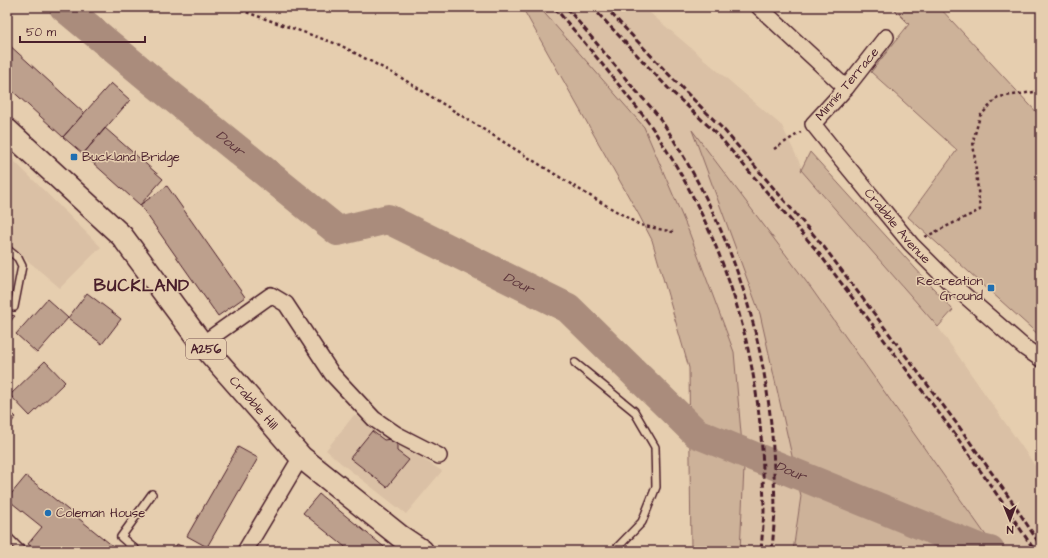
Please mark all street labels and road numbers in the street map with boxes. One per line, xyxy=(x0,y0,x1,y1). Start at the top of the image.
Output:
street label: Minnis Terrace xyxy=(811,43,883,125)
street label: Crabble Avenue xyxy=(860,184,935,268)
road number: A256 xyxy=(186,339,226,359)
street label: Crabble Hill xyxy=(225,372,282,434)

